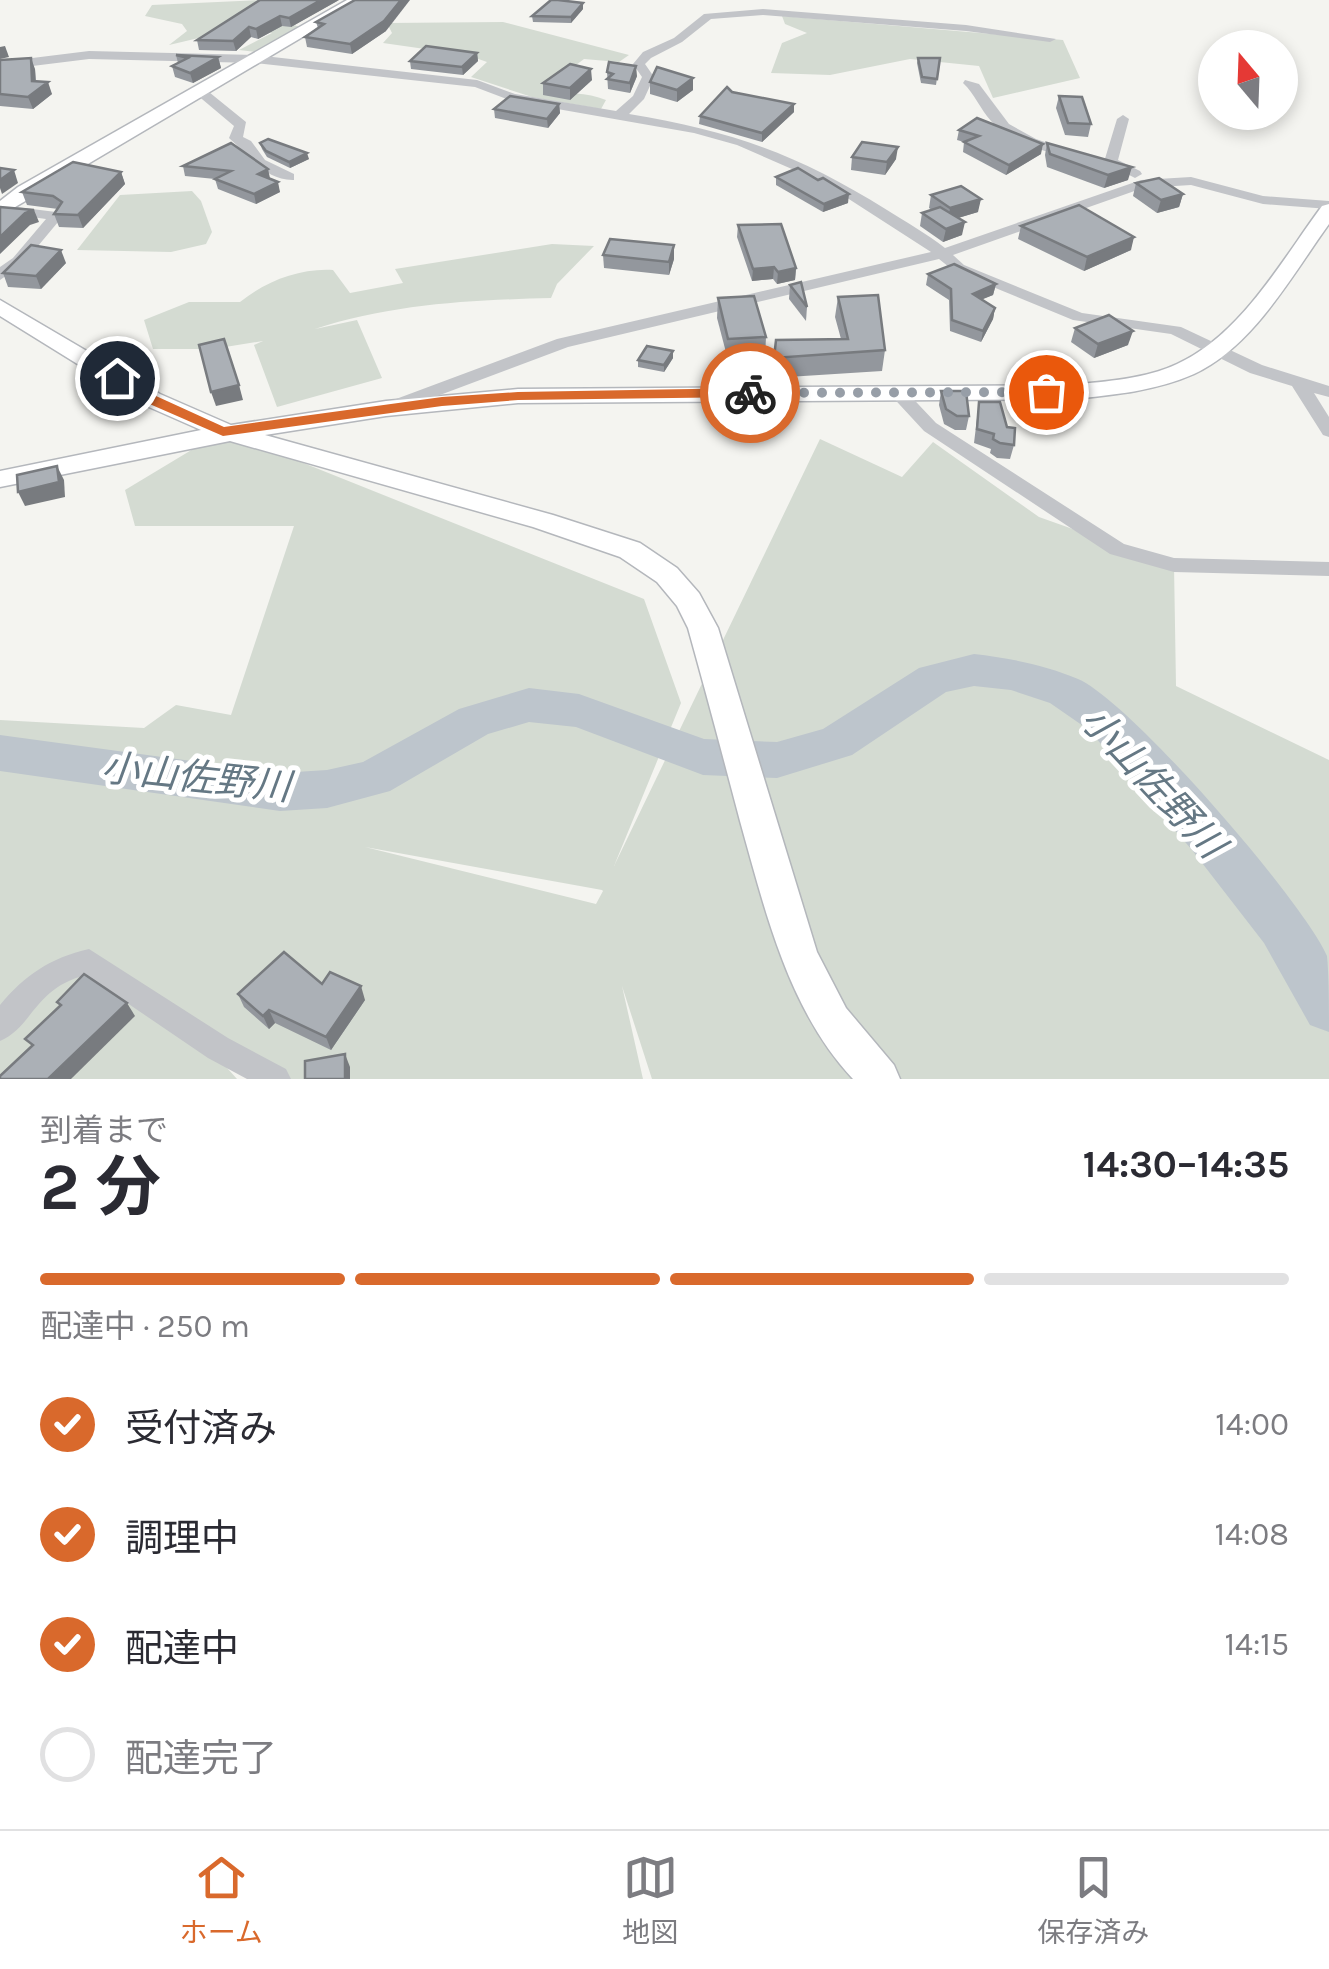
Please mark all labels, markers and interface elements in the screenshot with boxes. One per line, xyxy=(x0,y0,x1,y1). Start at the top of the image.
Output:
north arrow xyxy=(1198,30,1298,130)
map controls xyxy=(1198,30,1298,130)
pin xyxy=(75,336,160,421)
courier xyxy=(700,343,800,443)
pin xyxy=(1004,350,1089,435)
icon: home xyxy=(90,351,145,406)
icon: bag xyxy=(1019,365,1074,420)
icon: bike xyxy=(723,366,778,421)
water label: 小山佐野川 xyxy=(1071,698,1237,870)
water label: 小山佐野川 xyxy=(99,745,297,810)
text: 到着まで xyxy=(40,1112,168,1149)
text: 14:30–14:35 xyxy=(1083,1142,1289,1187)
text: 2 分 xyxy=(40,1149,161,1225)
text: 配達中 · 250 m xyxy=(40,1308,250,1345)
icon: check xyxy=(40,1397,95,1452)
text: 受付済み xyxy=(125,1406,277,1451)
text: 14:00 xyxy=(1215,1406,1289,1443)
icon: check xyxy=(40,1507,95,1562)
text: 調理中 xyxy=(125,1516,239,1561)
text: 14:08 xyxy=(1215,1516,1289,1553)
icon: check xyxy=(40,1617,95,1672)
text: 配達中 xyxy=(125,1626,239,1671)
text: 14:15 xyxy=(1225,1626,1289,1663)
text: 配達完了 xyxy=(125,1736,277,1781)
tab: ホーム xyxy=(180,1850,263,1950)
tab: 地図 xyxy=(622,1850,678,1950)
tab: 保存済み xyxy=(1037,1850,1149,1950)

